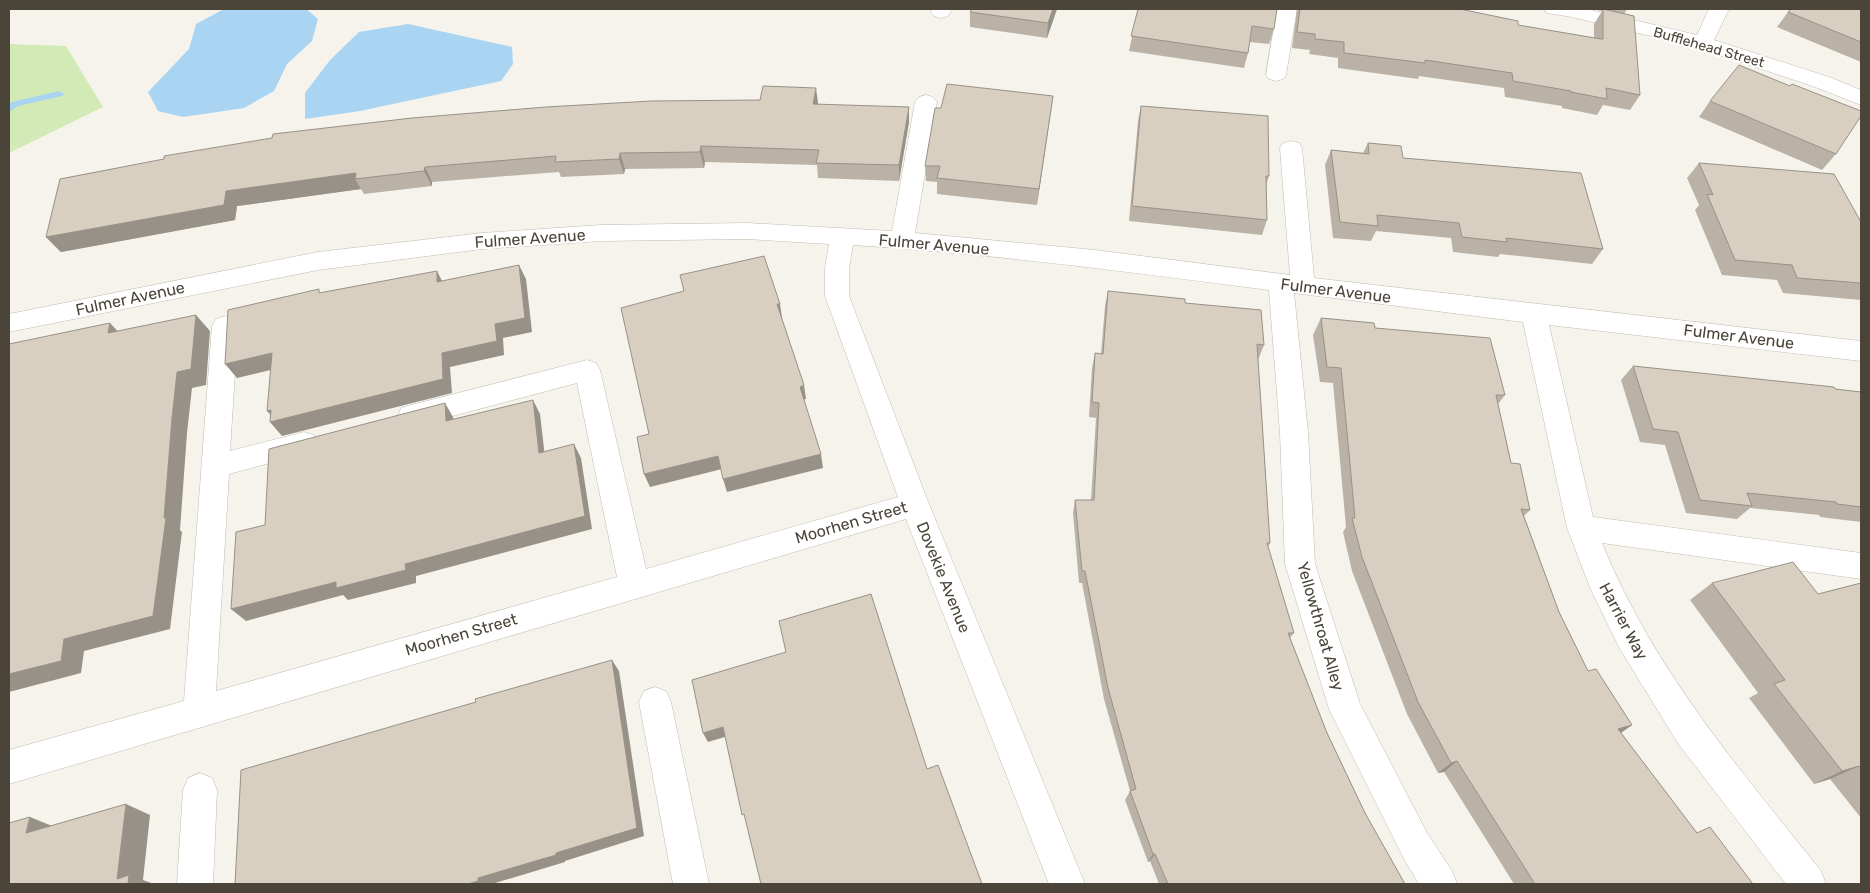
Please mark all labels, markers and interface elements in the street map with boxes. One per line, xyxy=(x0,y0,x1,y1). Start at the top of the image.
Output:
street label: Bufflehead Street xyxy=(1651,24,1767,72)
street label: Fulmer Avenue xyxy=(474,225,586,252)
street label: Fulmer Avenue xyxy=(878,230,990,259)
street label: Fulmer Avenue xyxy=(1280,274,1392,307)
street label: Fulmer Avenue xyxy=(74,278,186,319)
street label: Fulmer Avenue xyxy=(1683,320,1795,353)
street label: Moorhen Street xyxy=(793,497,909,548)
street label: Dovekie Avenue xyxy=(913,519,974,636)
street label: Yellowthroat Alley xyxy=(1293,560,1348,693)
street label: Harrier Way xyxy=(1595,579,1652,663)
street label: Moorhen Street xyxy=(403,609,519,660)

